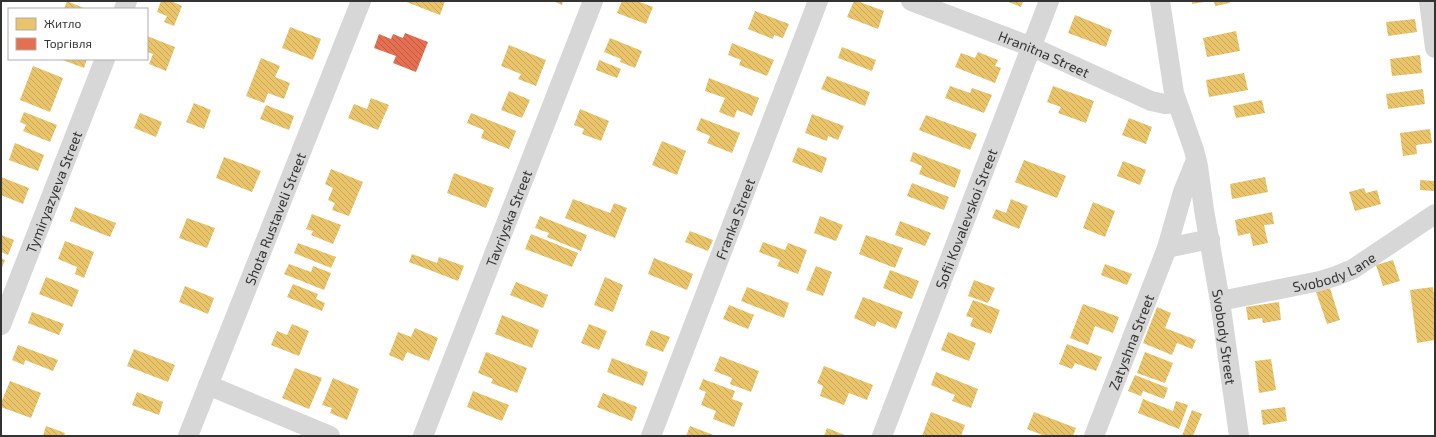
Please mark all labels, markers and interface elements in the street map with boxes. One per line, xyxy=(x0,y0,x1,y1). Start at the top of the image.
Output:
legend xyxy=(8,8,148,60)
text: Житло xyxy=(44,16,82,30)
street label: Hranitna Street xyxy=(996,27,1092,80)
text: Торгівля xyxy=(44,36,92,50)
street label: Tymiryazyeva Street xyxy=(21,128,85,255)
street label: Sofii Kovalevskoi Street xyxy=(931,146,1000,291)
street label: Shota Rustaveli Street xyxy=(240,150,309,287)
street label: Tavriyska Street xyxy=(482,167,535,269)
street label: Franka Street xyxy=(711,175,758,262)
street label: Svobody Lane xyxy=(1291,248,1378,295)
street label: Svobody Street xyxy=(1210,288,1240,386)
street label: Zatyshna Street xyxy=(1104,291,1157,392)

